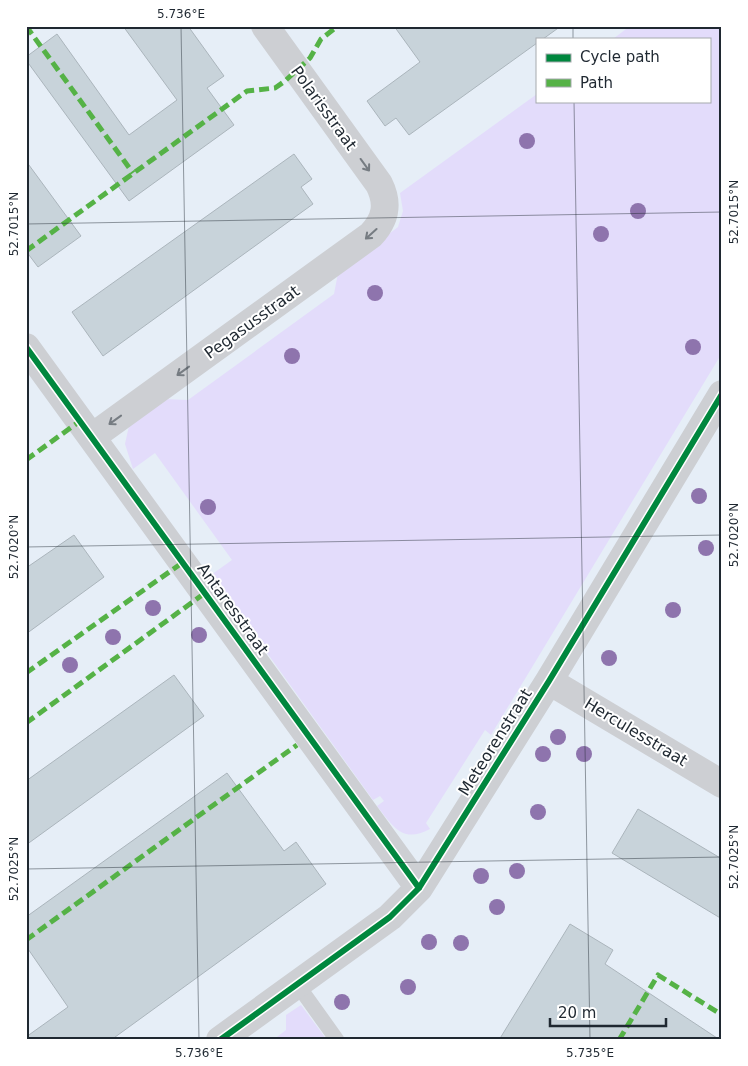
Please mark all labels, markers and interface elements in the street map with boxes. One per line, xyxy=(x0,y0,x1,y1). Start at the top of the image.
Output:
text: 5.736°E xyxy=(157,7,205,21)
legend xyxy=(536,38,710,102)
text: Cycle path xyxy=(580,48,660,66)
street label: Polarisstraat xyxy=(287,62,361,154)
text: Path xyxy=(580,74,613,92)
one-way arrow xyxy=(360,158,370,172)
text: 52.7015°N xyxy=(727,180,741,244)
text: 52.7015°N xyxy=(7,192,21,256)
one-way arrow xyxy=(365,228,377,240)
street label: Pegasusstraat xyxy=(201,281,303,363)
one-way arrow xyxy=(176,366,190,376)
one-way arrow xyxy=(108,415,122,425)
text: 52.7020°N xyxy=(727,503,741,567)
text: 52.7020°N xyxy=(7,515,21,579)
street label: Antaresstraat xyxy=(193,559,273,659)
street label: Meteorenstraat xyxy=(454,685,536,799)
street label: Herculesstraat xyxy=(581,694,691,770)
text: 52.7025°N xyxy=(727,825,741,889)
text: 52.7025°N xyxy=(7,837,21,901)
scale bar xyxy=(550,996,667,1028)
text: 20 m xyxy=(558,1004,596,1022)
text: 5.736°E xyxy=(175,1046,223,1060)
text: 5.735°E xyxy=(566,1046,614,1060)

